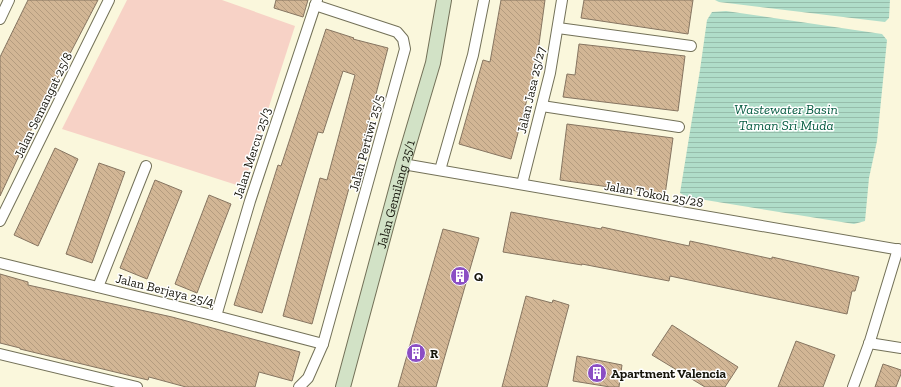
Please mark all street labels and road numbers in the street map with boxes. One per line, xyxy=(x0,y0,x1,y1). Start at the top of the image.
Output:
street label: Jalan Jasa 25/27 xyxy=(514,45,548,135)
street label: Jalan Semangat 25/8 xyxy=(11,50,75,160)
street label: Jalan Pertiwi 25/5 xyxy=(346,93,386,193)
street label: Jalan Mercu 25/3 xyxy=(230,106,274,200)
street label: Jalan Gemilang 25/1 xyxy=(373,138,417,250)
street label: Jalan Tokoh 25/28 xyxy=(603,178,705,210)
street label: Jalan Berjaya 25/4 xyxy=(114,271,216,310)

